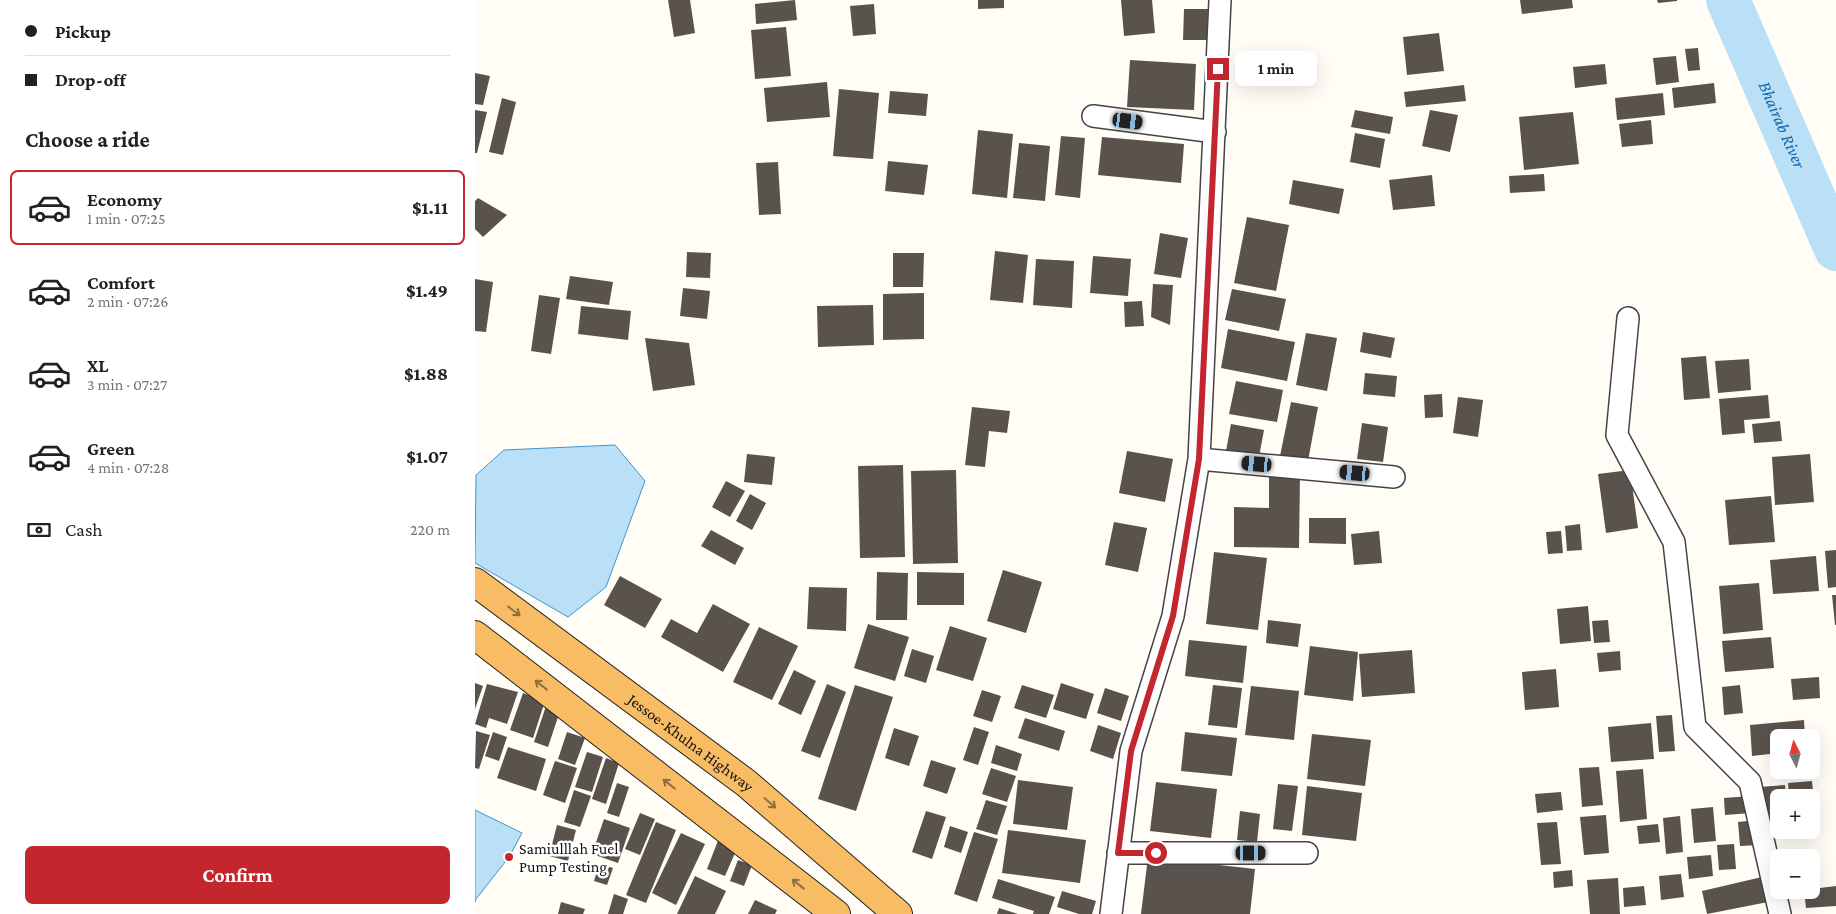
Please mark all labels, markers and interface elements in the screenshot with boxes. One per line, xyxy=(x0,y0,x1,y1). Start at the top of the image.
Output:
text: Pickup xyxy=(55,21,111,42)
callout: 1 min xyxy=(1235,52,1318,86)
route end xyxy=(1207,58,1229,80)
text: 1 min xyxy=(1258,60,1294,77)
text: Drop-off xyxy=(55,69,126,90)
water label: Bhairab River xyxy=(1754,78,1810,172)
car xyxy=(1112,112,1143,130)
text: Choose a ride xyxy=(25,127,150,152)
icon: car xyxy=(27,185,72,230)
text: Economy xyxy=(87,189,162,210)
text: $1.11 xyxy=(412,197,448,218)
text: 1 min · 07:25 xyxy=(87,210,165,227)
icon: car xyxy=(27,268,72,313)
text: Comfort xyxy=(87,272,155,293)
text: $1.49 xyxy=(406,280,448,301)
text: 2 min · 07:26 xyxy=(87,293,168,310)
icon: car xyxy=(27,351,72,396)
text: XL xyxy=(87,355,109,376)
text: $1.88 xyxy=(404,363,448,384)
text: 3 min · 07:27 xyxy=(87,376,167,393)
icon: car xyxy=(27,434,72,479)
text: Green xyxy=(87,438,135,459)
text: $1.07 xyxy=(406,446,448,467)
car xyxy=(1241,455,1272,473)
text: 4 min · 07:28 xyxy=(87,459,169,476)
car xyxy=(1339,464,1370,482)
icon: cash xyxy=(25,516,53,544)
text: Cash xyxy=(65,519,103,540)
text: 220 m xyxy=(410,521,450,538)
one-way arrow xyxy=(507,606,521,616)
one-way arrow xyxy=(534,680,547,691)
street label: Jessoe-Khulna Highway xyxy=(623,689,758,796)
north arrow xyxy=(1770,729,1820,779)
map controls xyxy=(1770,729,1820,899)
one-way arrow xyxy=(663,779,676,790)
button: + xyxy=(1770,789,1820,839)
one-way arrow xyxy=(763,798,776,809)
place label: Samiulllah Fuel Pump Testing xyxy=(519,840,618,876)
route start xyxy=(1145,842,1167,864)
button: Confirm xyxy=(25,846,450,904)
car xyxy=(1236,846,1266,861)
button: − xyxy=(1770,849,1820,899)
marker: Samiulllah Fuel Pump Testing xyxy=(503,851,515,863)
one-way arrow xyxy=(791,879,804,890)

